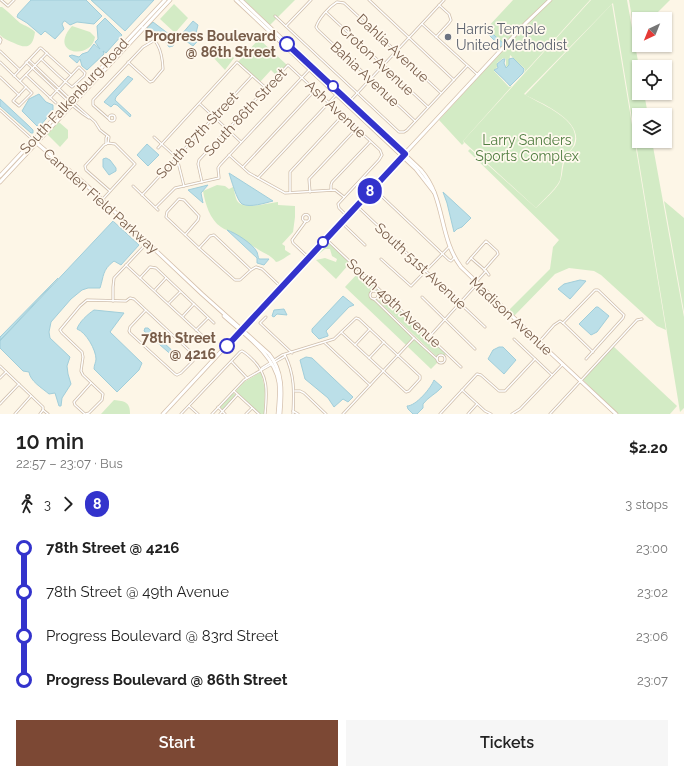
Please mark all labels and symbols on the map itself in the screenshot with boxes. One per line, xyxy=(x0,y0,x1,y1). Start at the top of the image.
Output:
street label: Dahlia Avenue xyxy=(354,11,432,85)
north arrow xyxy=(632,12,672,52)
street label: Croton Avenue xyxy=(336,21,418,99)
place label: Harris Temple United Methodist xyxy=(456,21,568,53)
place label: Progress Boulevard @ 86th Street xyxy=(145,28,277,60)
marker: Harris Temple United Methodist xyxy=(443,32,453,42)
street label: South Falkenburg Road xyxy=(17,35,131,157)
marker: Progress Boulevard @ 86th Street xyxy=(279,36,295,52)
street label: Bahia Avenue xyxy=(327,38,403,110)
street label: South 86th Street xyxy=(200,65,290,159)
street label: Ash Avenue xyxy=(303,77,369,141)
unlabelled marker xyxy=(327,80,339,92)
street label: South 87th Street xyxy=(153,88,241,182)
park label: Larry Sanders Sports Complex xyxy=(475,132,579,164)
street label: Camden Field Parkway xyxy=(40,145,162,257)
line badge: 8 xyxy=(357,178,383,204)
street label: South 51st Avenue xyxy=(372,220,470,312)
unlabelled marker xyxy=(317,236,329,248)
street label: South 49th Avenue xyxy=(344,255,444,351)
street label: Madison Avenue xyxy=(466,274,556,358)
place label: 78th Street @ 4216 xyxy=(141,330,217,362)
marker: 78th Street @ 4216 xyxy=(219,338,235,354)

